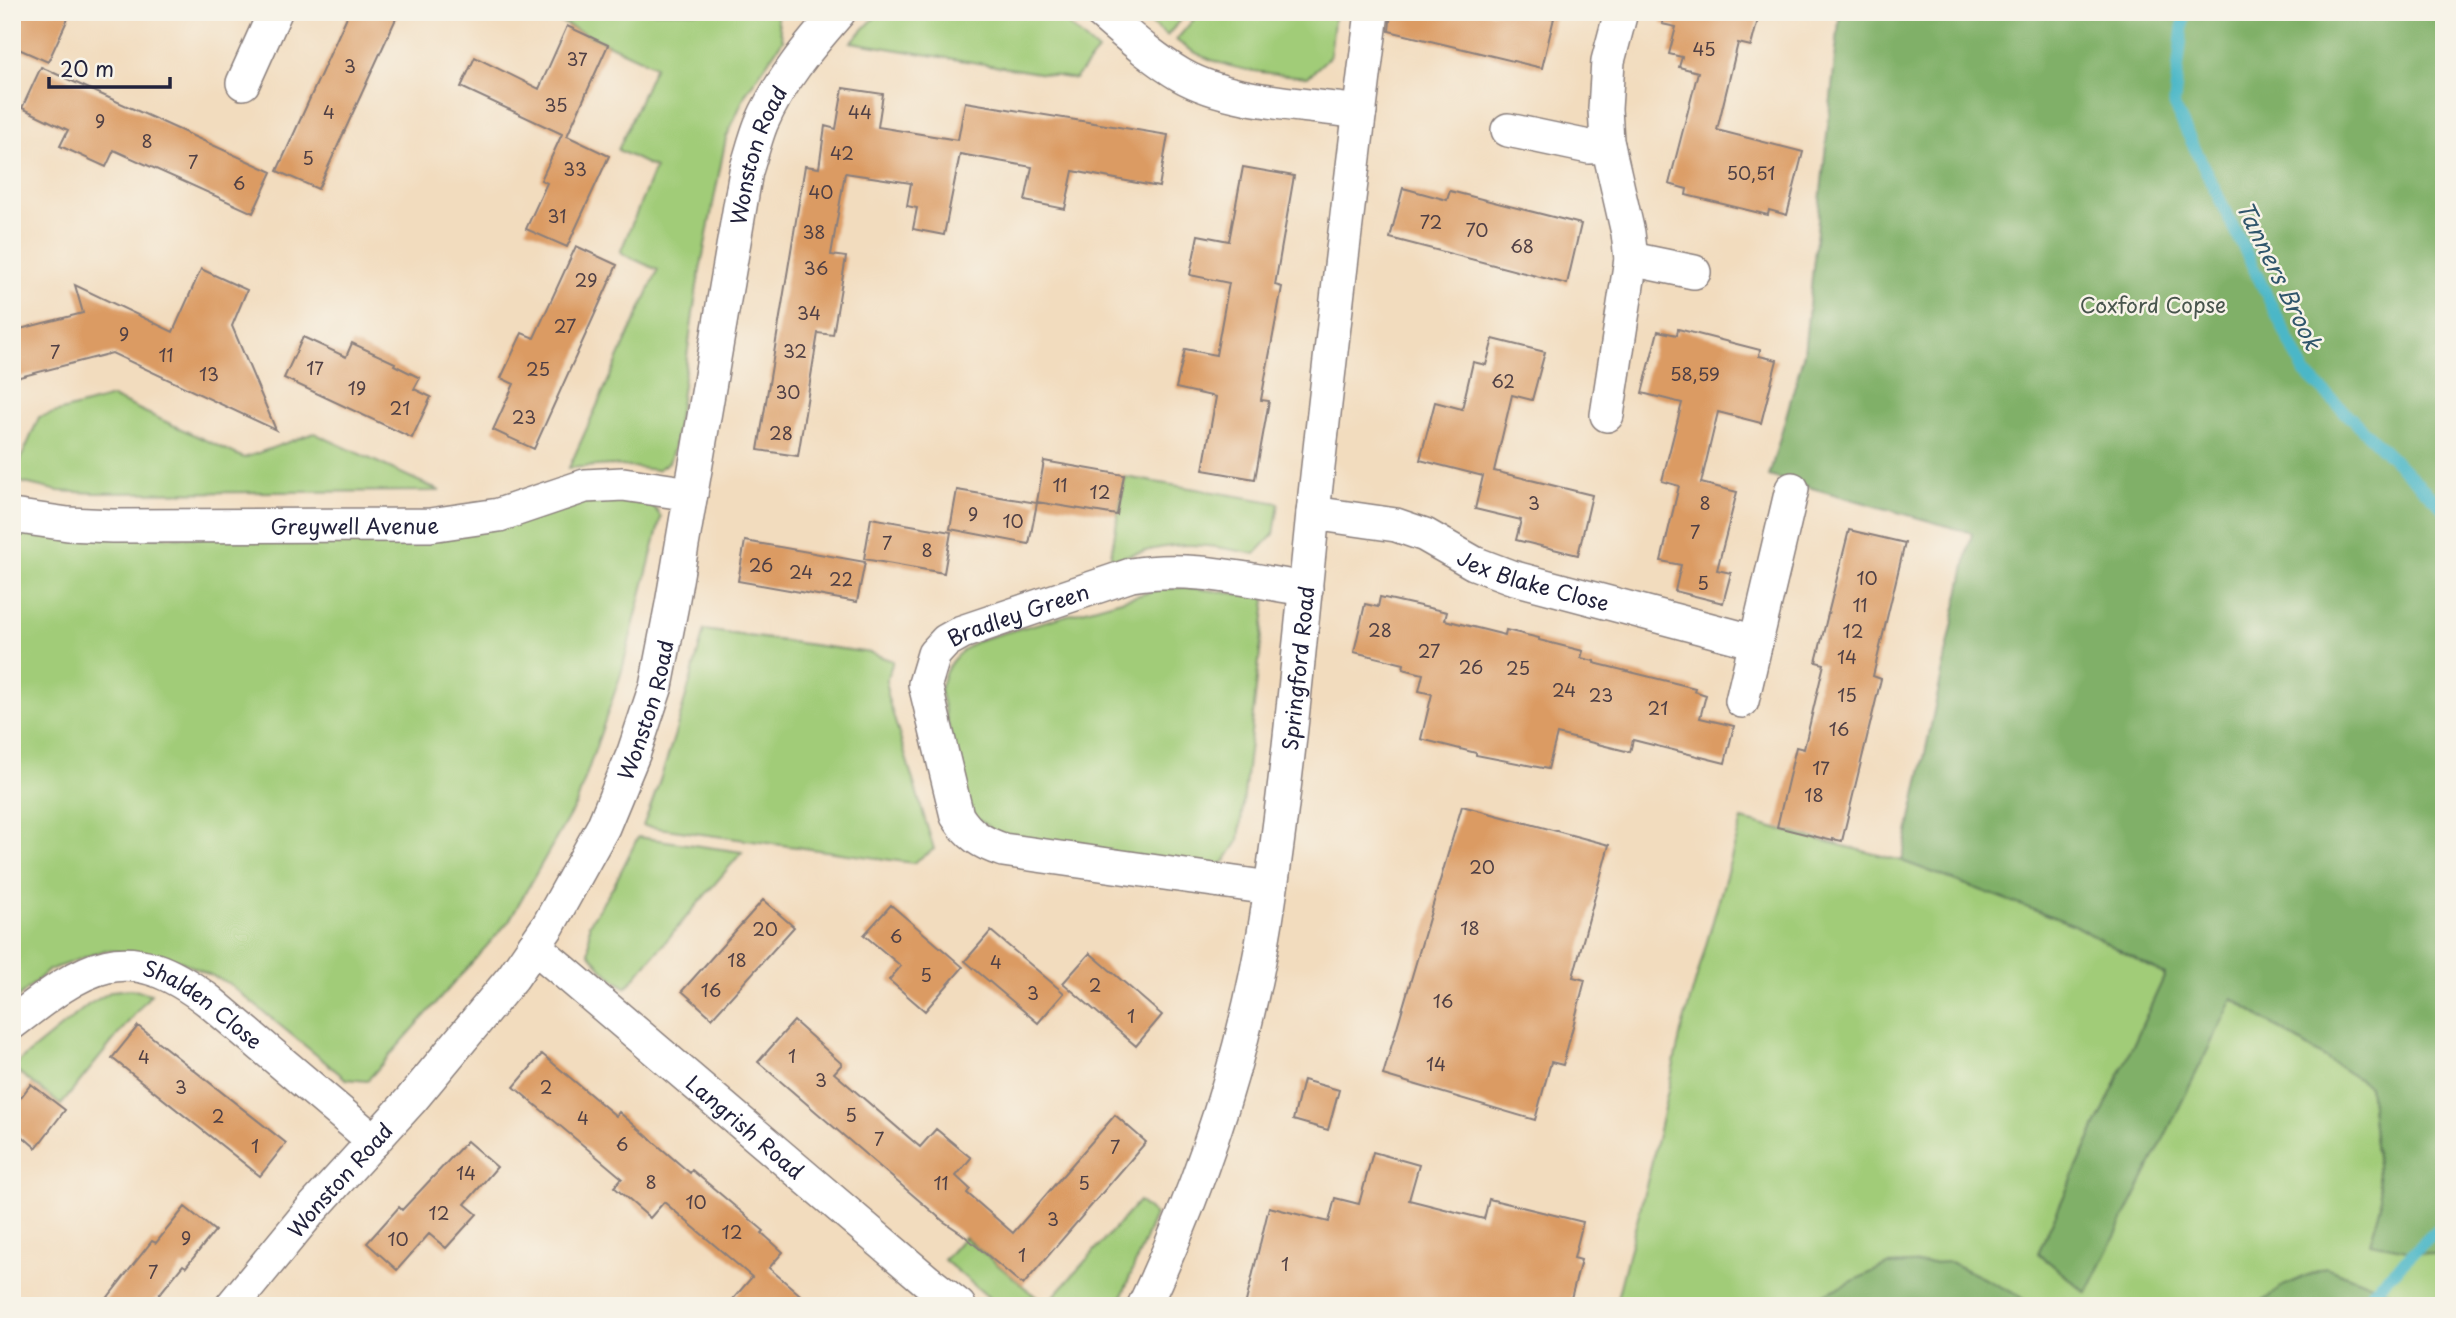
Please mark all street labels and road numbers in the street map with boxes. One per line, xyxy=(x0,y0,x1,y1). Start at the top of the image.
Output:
street label: Wonston Road xyxy=(721,79,794,227)
street label: Greywell Avenue xyxy=(270,508,441,542)
street label: Jex Blake Close xyxy=(1451,541,1613,618)
street label: Bradley Green xyxy=(940,574,1093,654)
street label: Springford Road xyxy=(1273,584,1322,752)
street label: Wonston Road xyxy=(608,637,681,784)
street label: Shalden Close xyxy=(139,951,270,1056)
street label: Langrish Road xyxy=(679,1067,812,1186)
street label: Wonston Road xyxy=(279,1115,400,1244)

